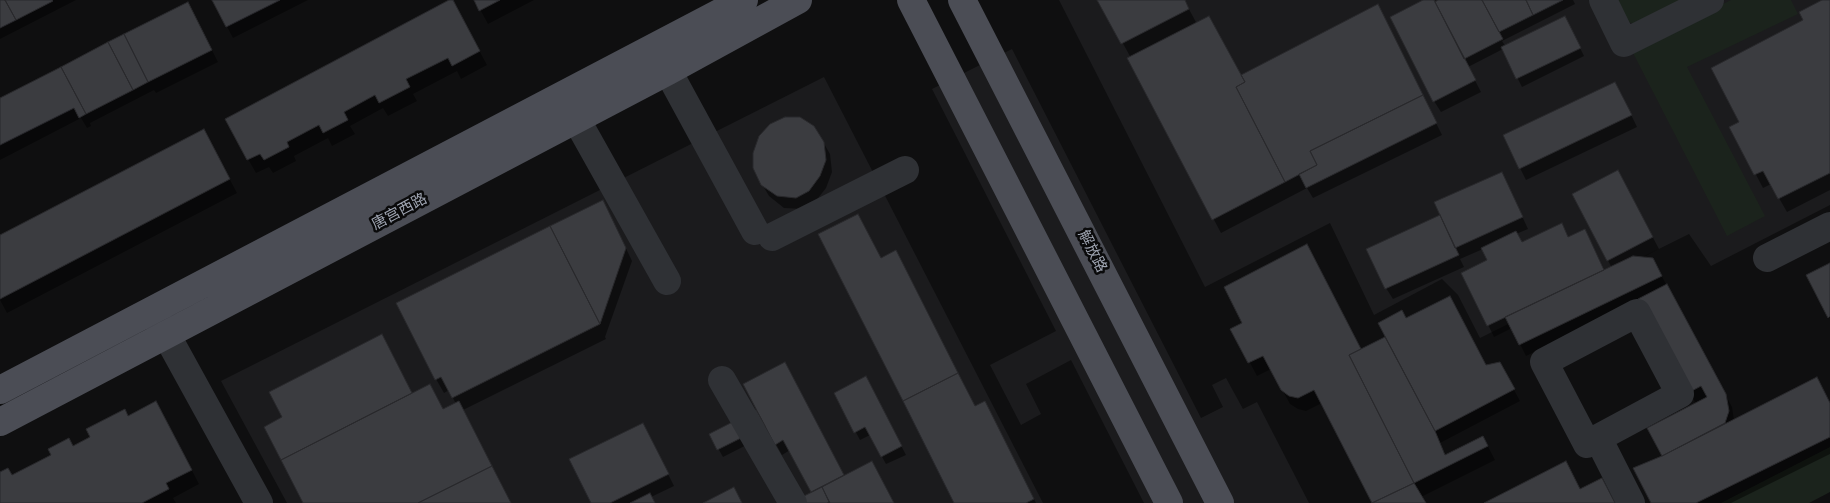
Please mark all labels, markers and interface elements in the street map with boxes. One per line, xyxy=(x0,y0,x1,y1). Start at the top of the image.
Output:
street label: 唐宫西路 xyxy=(369,191,431,235)
street label: 解放路 xyxy=(1073,228,1109,276)

